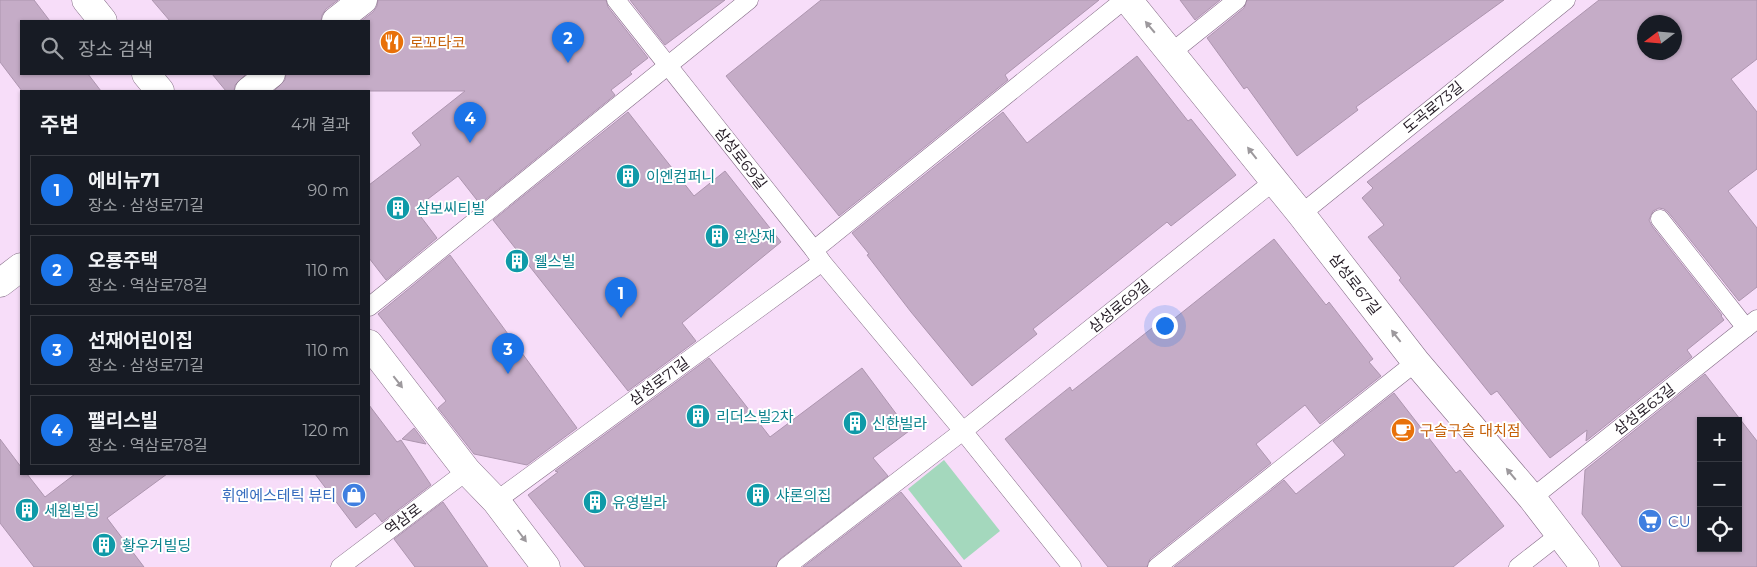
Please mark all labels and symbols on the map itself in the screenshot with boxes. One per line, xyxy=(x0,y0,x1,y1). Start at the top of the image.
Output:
north arrow xyxy=(1637,15,1682,60)
one-way arrow xyxy=(1144,21,1156,33)
pin: 2 xyxy=(552,22,584,63)
restaurant icon: 로꼬타코 xyxy=(379,29,405,55)
place label: 로꼬타코 xyxy=(410,33,465,52)
street label: 도곡로73길 xyxy=(1399,77,1467,137)
pin: 4 xyxy=(454,102,486,143)
street label: 삼성로69길 xyxy=(711,123,771,193)
one-way arrow xyxy=(1246,147,1257,160)
building icon: 이엔컴퍼니 xyxy=(615,163,641,189)
place label: 이엔컴퍼니 xyxy=(646,167,715,186)
building icon: 삼보씨티빌 xyxy=(385,195,411,221)
place label: 삼보씨티빌 xyxy=(416,199,485,218)
building icon: 완상재 xyxy=(704,223,730,249)
place label: 완상재 xyxy=(734,227,775,246)
building icon: 웰스빌 xyxy=(504,248,530,274)
street label: 삼성로67길 xyxy=(1325,249,1385,319)
place label: 웰스빌 xyxy=(534,252,575,271)
street label: 삼성로69길 xyxy=(1084,275,1154,337)
pin: 1 xyxy=(605,277,637,318)
your location xyxy=(1152,313,1178,339)
one-way arrow xyxy=(1390,330,1401,343)
pin: 3 xyxy=(492,333,524,374)
street label: 삼성로71길 xyxy=(625,353,693,409)
one-way arrow xyxy=(393,376,404,389)
street label: 삼성로63길 xyxy=(1609,379,1679,439)
building icon: 리더스빌2차 xyxy=(685,403,711,429)
place label: 리더스빌2차 xyxy=(716,407,794,426)
building icon: 신한빌라 xyxy=(842,410,868,436)
place label: 신한빌라 xyxy=(872,414,927,433)
cafe icon: 구슬구슬 대치점 xyxy=(1390,417,1416,443)
place label: 구슬구슬 대치점 xyxy=(1420,421,1521,440)
one-way arrow xyxy=(1506,468,1517,480)
shop icon: 휘엔에스테틱 뷰티 xyxy=(341,482,367,508)
building icon: 샤론의집 xyxy=(745,482,771,508)
place label: 휘엔에스테틱 뷰티 xyxy=(222,486,336,505)
place label: 샤론의집 xyxy=(776,486,831,505)
building icon: 유영빌라 xyxy=(582,489,608,515)
place label: 유영빌라 xyxy=(612,493,667,512)
building icon: 세원빌딩 xyxy=(14,497,40,523)
street label: 역삼로 xyxy=(381,499,425,539)
place label: 세원빌딩 xyxy=(44,501,99,520)
supermarket icon: CU xyxy=(1637,508,1663,534)
place label: CU xyxy=(1668,512,1691,531)
one-way arrow xyxy=(517,529,528,542)
building icon: 황우거빌딩 xyxy=(91,532,117,558)
place label: 황우거빌딩 xyxy=(122,536,191,555)

